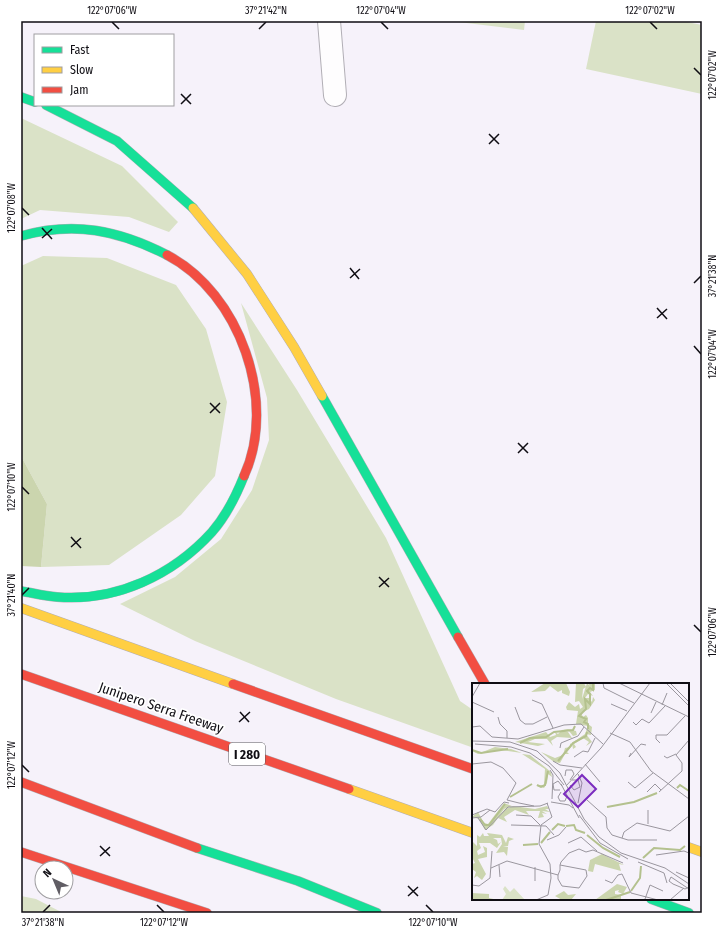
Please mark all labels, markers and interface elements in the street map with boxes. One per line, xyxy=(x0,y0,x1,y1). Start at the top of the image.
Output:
text: 122°07'06"W xyxy=(87,5,137,17)
text: 37°21'42"N xyxy=(245,5,287,17)
text: 122°07'04"W xyxy=(356,5,406,17)
text: 122°07'02"W xyxy=(625,5,675,17)
legend xyxy=(34,34,174,106)
text: Fast xyxy=(70,43,89,57)
text: 122°07'02"W xyxy=(707,50,719,100)
text: Slow xyxy=(70,63,93,77)
text: Jam xyxy=(70,83,88,97)
text: 122°07'08"W xyxy=(6,183,18,233)
text: 37°21'38"N xyxy=(707,255,719,297)
text: 122°07'04"W xyxy=(707,329,719,379)
text: 122°07'10"W xyxy=(6,462,18,511)
text: 37°21'40"N xyxy=(6,574,18,616)
text: 122°07'06"W xyxy=(707,607,719,657)
street label: Junipero Serra Freeway xyxy=(96,679,226,738)
inset map xyxy=(472,683,689,900)
text: 122°07'12"W xyxy=(6,740,18,789)
road number: I 280 xyxy=(229,743,265,765)
north arrow xyxy=(34,860,74,900)
text: N xyxy=(41,866,54,880)
text: 37°21'38"N xyxy=(22,917,64,929)
text: 122°07'12"W xyxy=(140,917,189,929)
text: 122°07'10"W xyxy=(409,917,458,929)

